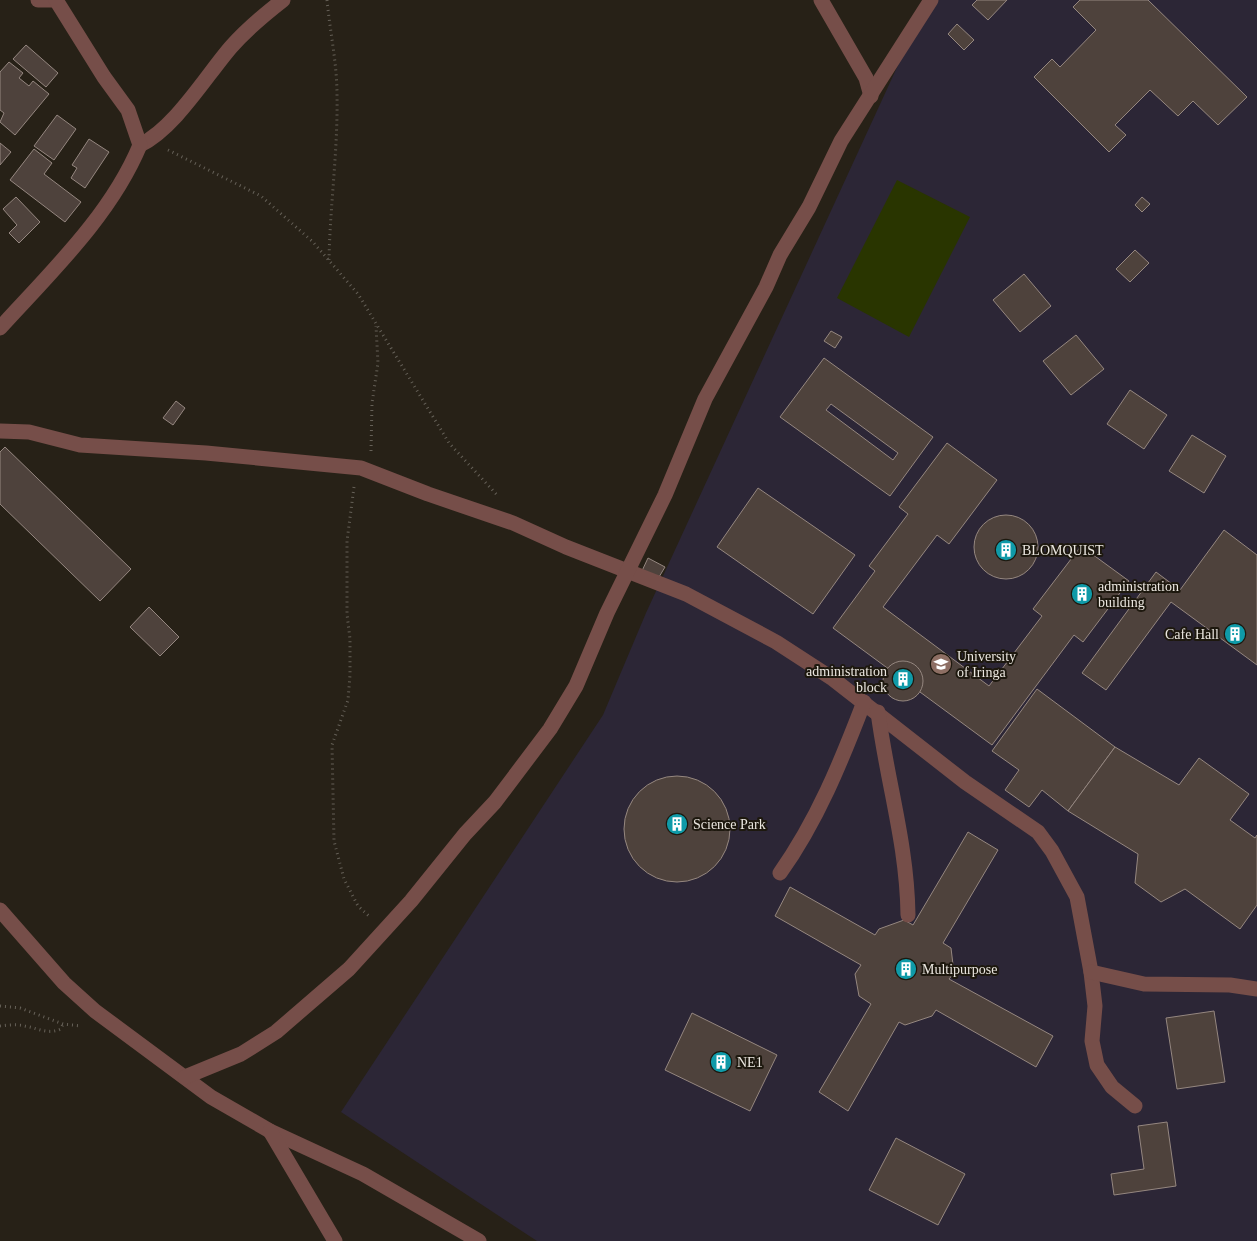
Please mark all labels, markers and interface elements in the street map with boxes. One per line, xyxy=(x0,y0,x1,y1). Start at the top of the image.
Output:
building icon: BLOMQUIST xyxy=(994,538,1018,562)
place label: BLOMQUIST xyxy=(1022,543,1104,558)
place label: administration building xyxy=(1098,579,1179,610)
building icon: administration building xyxy=(1070,582,1094,606)
building icon: Cafe Hall xyxy=(1223,622,1247,646)
place label: Cafe Hall xyxy=(1165,627,1219,642)
place label: University of Iringa xyxy=(957,649,1016,680)
school or university icon: University of Iringa xyxy=(929,652,953,676)
place label: administration block xyxy=(806,664,887,695)
building icon: administration block xyxy=(891,667,915,691)
building icon: Science Park xyxy=(665,812,689,836)
place label: Science Park xyxy=(693,817,766,832)
building icon: Multipurpose xyxy=(894,957,918,981)
place label: Multipurpose xyxy=(922,962,997,977)
building icon: NE1 xyxy=(709,1050,733,1074)
place label: NE1 xyxy=(737,1055,763,1070)

